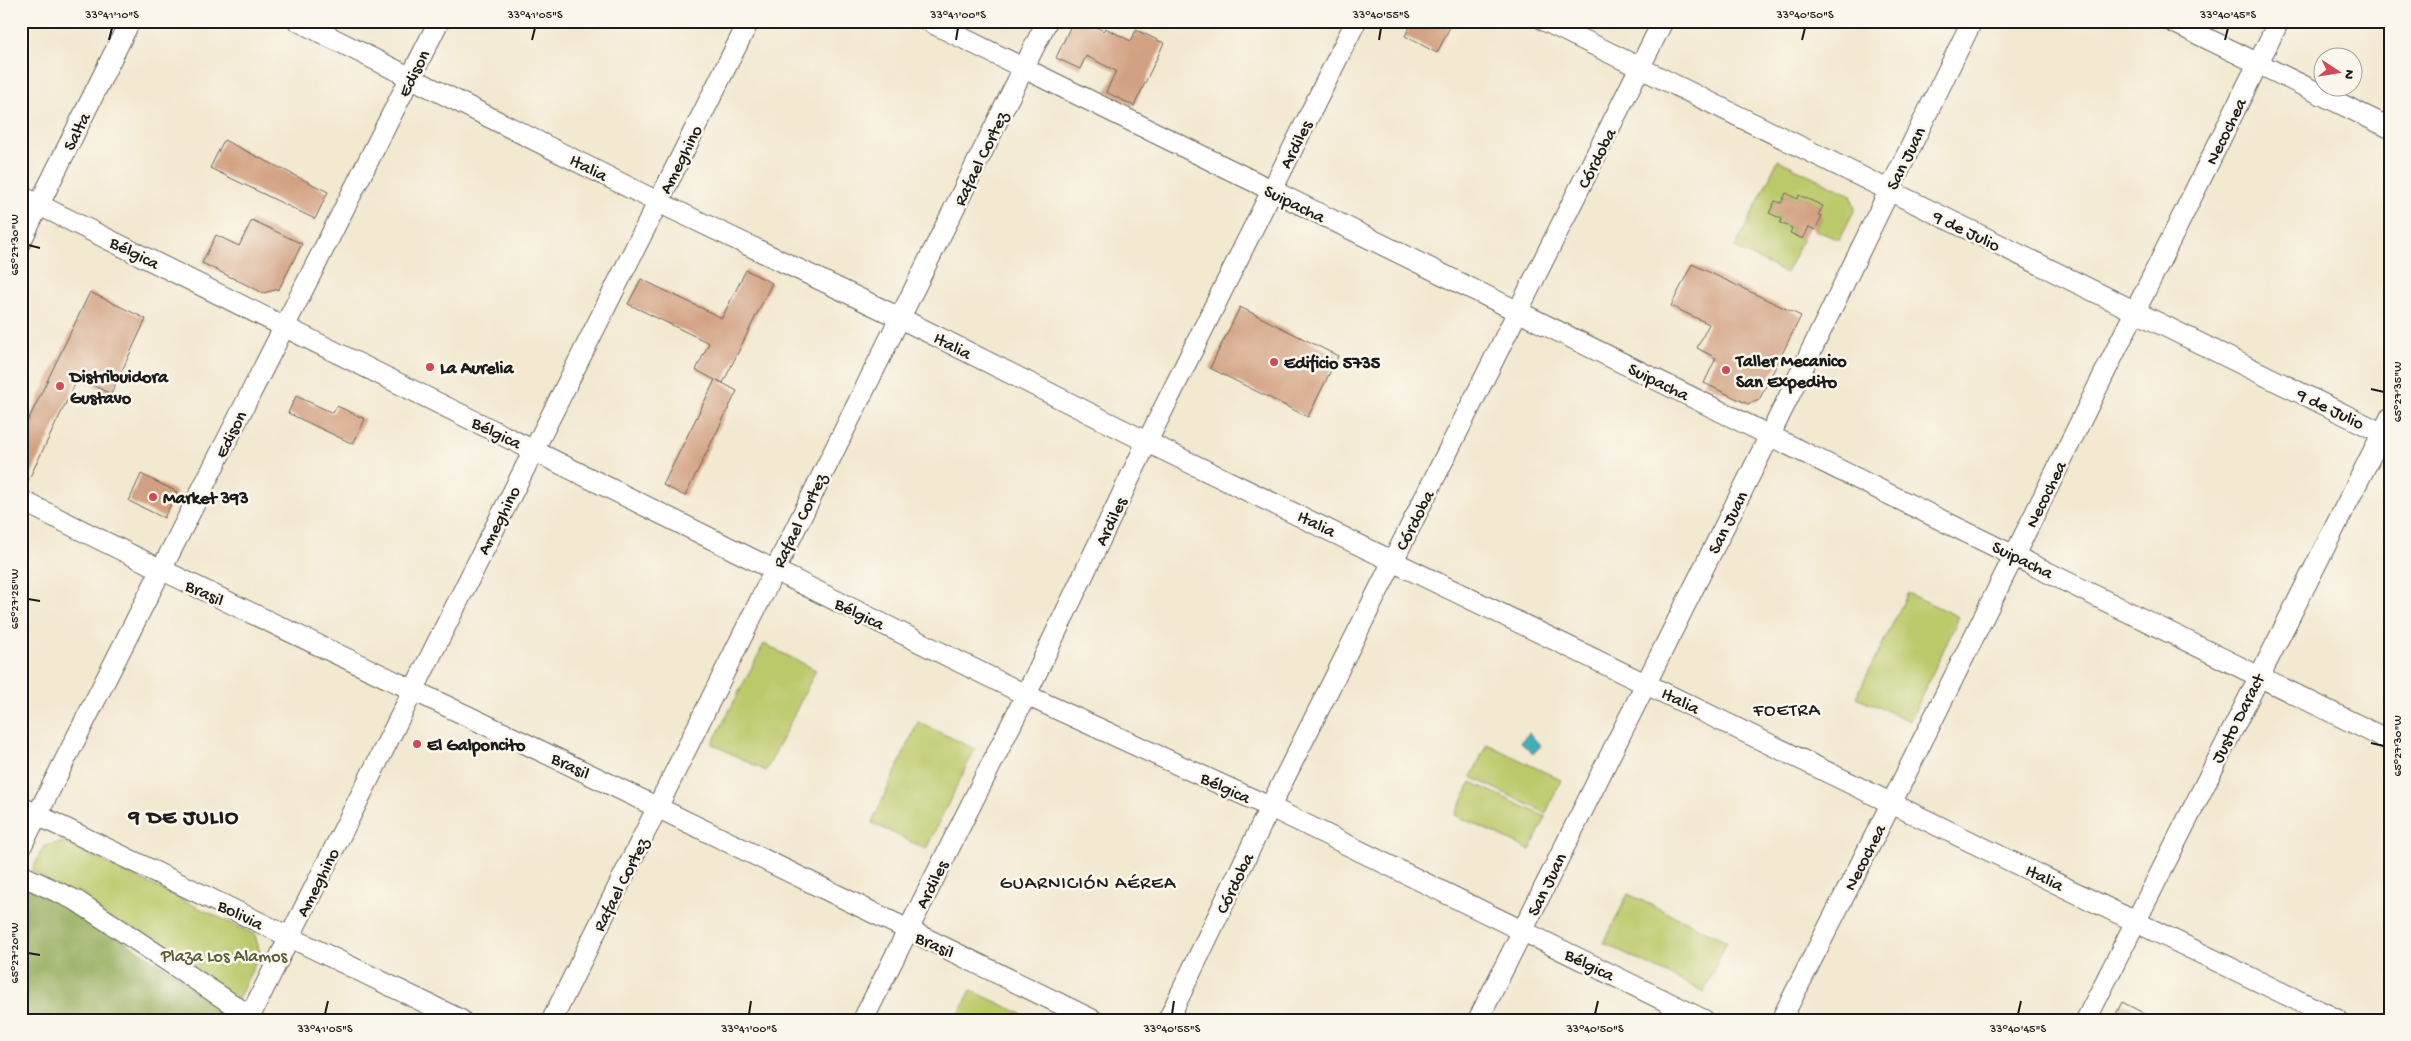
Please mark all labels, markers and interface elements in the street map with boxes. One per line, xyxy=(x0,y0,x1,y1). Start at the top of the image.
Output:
text: 33°41'10"S xyxy=(84,9,139,23)
text: 33°41'05"S xyxy=(506,9,563,23)
text: 33°41'00"S xyxy=(929,9,986,23)
text: 33°40'55"S xyxy=(1352,9,1410,23)
text: 33°40'50"S xyxy=(1775,9,1834,23)
text: 33°40'45"S xyxy=(2199,9,2256,23)
street label: Edison xyxy=(394,47,436,101)
north arrow xyxy=(2314,48,2364,98)
text: N xyxy=(2339,68,2358,80)
street label: Necochea xyxy=(2202,94,2253,169)
street label: Rafael Cortez xyxy=(950,107,1015,210)
street label: Salta xyxy=(60,109,97,155)
street label: Ardiles xyxy=(1276,116,1319,173)
street label: Ameghino xyxy=(656,122,708,198)
street label: San Juan xyxy=(1883,124,1932,194)
street label: Córdoba xyxy=(1574,125,1623,193)
street label: Italia xyxy=(565,151,611,188)
street label: Suipacha xyxy=(1260,181,1329,229)
street label: 9 de Julio xyxy=(1928,206,2003,258)
text: 65°27'30"W xyxy=(9,214,23,276)
street label: Bélgica xyxy=(105,232,163,276)
street label: Italia xyxy=(929,329,975,366)
place label: Taller Mecanico San Expedito xyxy=(1734,352,1847,394)
place label: Edificio 5735 xyxy=(1284,354,1381,375)
marker: Edificio 5735 xyxy=(1268,356,1280,368)
place label: La Aurelia xyxy=(440,359,514,380)
street label: Suipacha xyxy=(1624,359,1693,407)
marker: La Aurelia xyxy=(424,361,436,373)
text: 65°27'35"W xyxy=(2392,362,2406,422)
marker: Taller Mecanico San Expedito xyxy=(1720,364,1732,376)
place label: Distribuidora Gustavo xyxy=(68,368,169,410)
marker: Distribuidora Gustavo xyxy=(54,380,66,392)
street label: 9 de Julio xyxy=(2292,384,2367,436)
street label: Edison xyxy=(211,408,253,462)
street label: Bélgica xyxy=(467,413,525,456)
street label: Necochea xyxy=(2022,457,2073,532)
street label: Rafael Cortez xyxy=(769,469,834,572)
street label: Ameghino xyxy=(474,483,526,559)
street label: Córdoba xyxy=(1392,487,1441,555)
street label: San Juan xyxy=(1705,488,1754,558)
place label: Market 393 xyxy=(163,489,248,510)
marker: Market 393 xyxy=(147,491,159,503)
street label: Ardiles xyxy=(1092,493,1134,550)
street label: Italia xyxy=(1294,507,1339,544)
street label: Suipacha xyxy=(1988,537,2057,585)
text: 65°27'25"W xyxy=(9,569,23,629)
street label: Brasil xyxy=(180,576,227,612)
street label: Bélgica xyxy=(830,594,888,637)
street label: Justo Daract xyxy=(2208,670,2271,767)
street label: Italia xyxy=(1658,684,1703,721)
district label: FOETRA xyxy=(1752,700,1822,723)
text: 65°27'30"W xyxy=(2392,715,2406,777)
place label: El Galponcito xyxy=(427,736,526,757)
marker: El Galponcito xyxy=(411,738,423,750)
street label: Brasil xyxy=(546,749,593,785)
street label: Bélgica xyxy=(1196,768,1254,810)
district label: 9 DE JULIO xyxy=(128,806,239,832)
street label: Necochea xyxy=(1841,821,1892,895)
street label: Rafael Cortez xyxy=(590,834,655,936)
street label: Ameghino xyxy=(293,845,345,921)
street label: Córdoba xyxy=(1213,849,1260,918)
street label: San Juan xyxy=(1524,850,1573,920)
street label: Ardiles xyxy=(912,856,955,913)
street label: Italia xyxy=(2022,861,2067,898)
district label: GUARNICIÓN AÉREA xyxy=(1000,873,1177,896)
street label: Bolivia xyxy=(213,896,267,937)
text: 65°27'20"W xyxy=(9,923,23,983)
street label: Brasil xyxy=(910,928,957,964)
street label: Bélgica xyxy=(1560,945,1618,988)
park label: Plaza Los Alamos xyxy=(160,947,288,968)
text: 33°41'05"S xyxy=(296,1023,353,1037)
text: 33°41'00"S xyxy=(720,1023,777,1037)
text: 33°40'55"S xyxy=(1143,1023,1201,1037)
text: 33°40'50"S xyxy=(1565,1023,1624,1037)
text: 33°40'45"S xyxy=(1989,1023,2046,1037)

